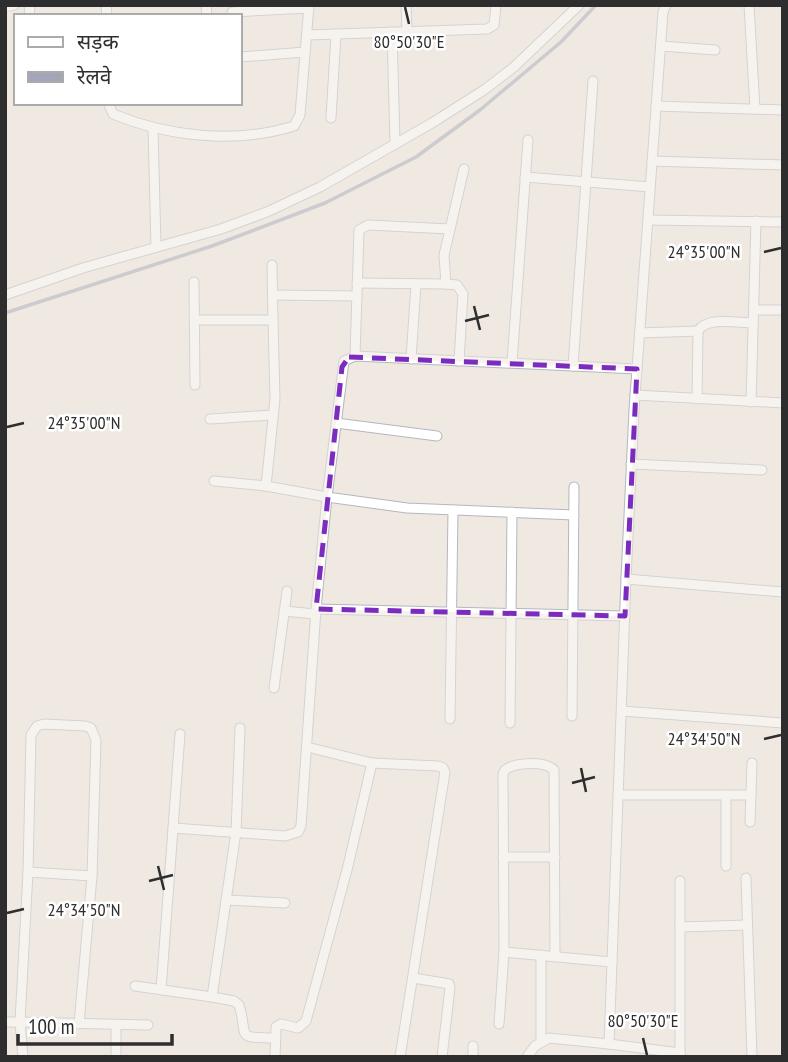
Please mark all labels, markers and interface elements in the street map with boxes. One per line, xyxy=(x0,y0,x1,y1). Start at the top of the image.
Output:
legend xyxy=(14,14,242,105)
text: सड़क xyxy=(77,28,119,55)
text: 80°50'30"E xyxy=(374,30,444,53)
text: रेलवे xyxy=(76,63,112,90)
text: 24°35'00"N xyxy=(668,240,740,263)
text: 24°35'00"N xyxy=(48,411,120,434)
text: 24°34'50"N xyxy=(668,727,740,750)
text: 24°34'50"N xyxy=(48,898,120,921)
scale bar xyxy=(18,1002,172,1046)
text: 80°50'30"E xyxy=(608,1009,678,1032)
text: 100 m xyxy=(28,1013,74,1040)

